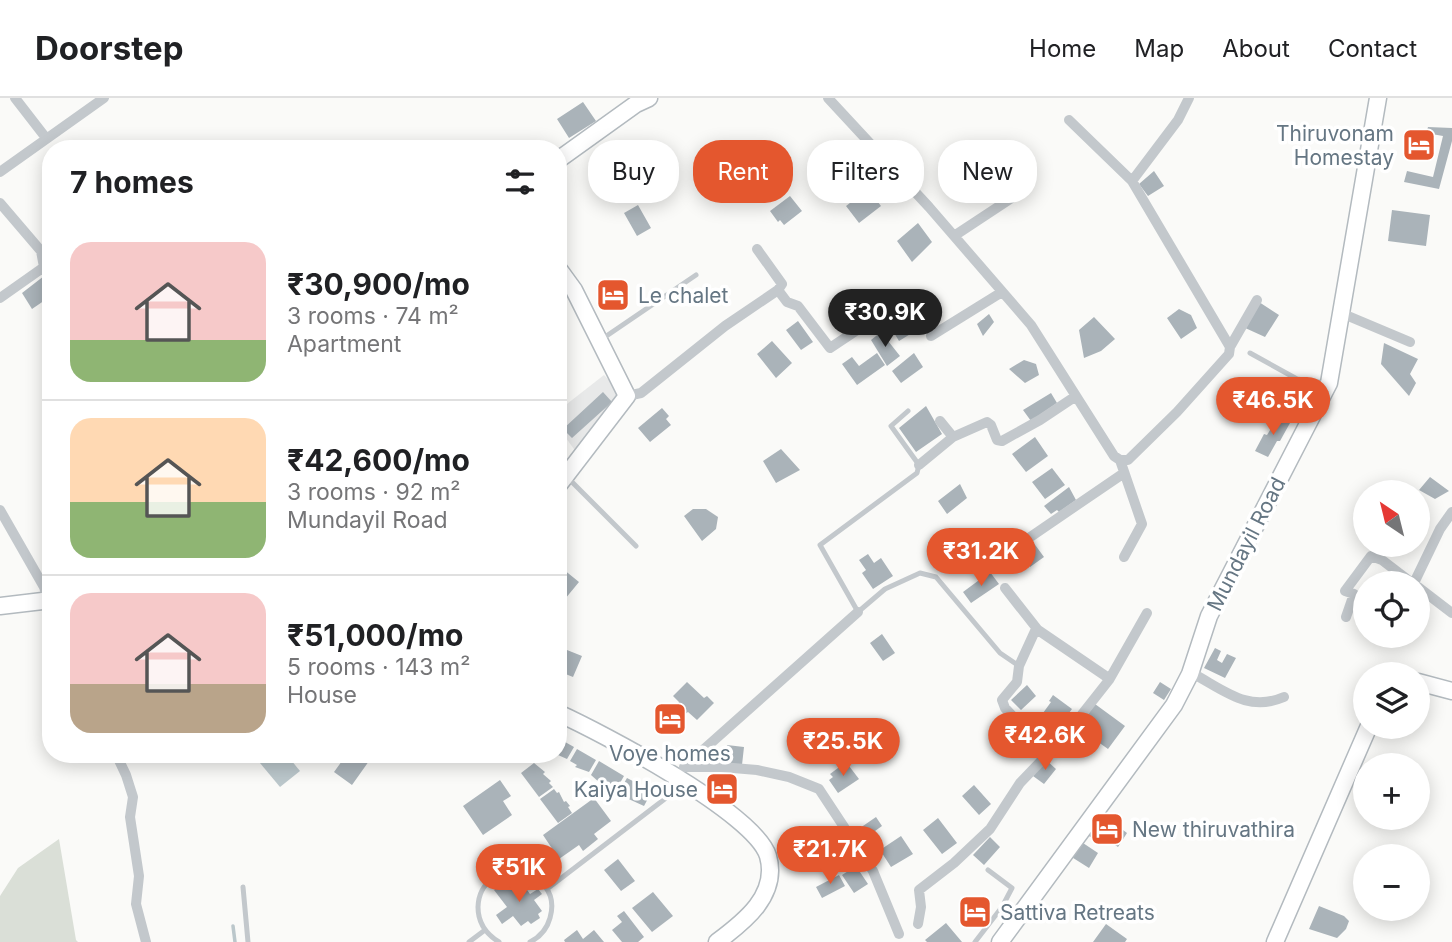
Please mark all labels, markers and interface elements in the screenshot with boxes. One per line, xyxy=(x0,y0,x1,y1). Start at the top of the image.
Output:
text: Doorstep xyxy=(35,28,183,68)
text: Home xyxy=(1029,34,1096,63)
text: Map xyxy=(1134,34,1184,63)
text: About xyxy=(1222,34,1290,63)
text: Contact xyxy=(1328,34,1417,63)
place label: Thiruvonam Homestay xyxy=(1276,121,1394,170)
hotel icon: Thiruvonam Homestay xyxy=(1400,126,1438,164)
chip: Buy xyxy=(588,140,679,203)
chip: Rent xyxy=(693,140,793,203)
chip: Filters xyxy=(807,140,924,203)
chip: New xyxy=(938,140,1037,203)
icon: filters xyxy=(501,163,539,201)
text: 7 homes xyxy=(70,164,194,200)
text: ₹30,900/mo xyxy=(287,266,470,302)
icon: home xyxy=(126,270,210,354)
hotel icon: Le chalet xyxy=(594,276,632,314)
place label: Le chalet xyxy=(638,283,729,308)
pin: ₹30.9K xyxy=(828,289,942,349)
text: ₹30.9K xyxy=(844,298,926,326)
text: 3 rooms · 74 m² xyxy=(287,302,459,330)
text: Apartment xyxy=(287,330,401,358)
pin: ₹46.5K xyxy=(1216,378,1330,437)
text: ₹46.5K xyxy=(1232,386,1314,414)
text: ₹42,600/mo xyxy=(287,442,470,478)
icon: home xyxy=(126,446,210,530)
street label: Mundayil Road xyxy=(1202,473,1290,615)
text: 3 rooms · 92 m² xyxy=(287,478,460,506)
north arrow xyxy=(1353,480,1430,556)
map controls xyxy=(1353,480,1430,921)
text: Mundayil Road xyxy=(287,506,448,534)
pin: ₹31.2K xyxy=(924,528,1038,588)
text: ₹31.2K xyxy=(943,537,1019,565)
button: locate xyxy=(1353,571,1430,648)
text: ₹51,000/mo xyxy=(287,617,464,653)
icon: home xyxy=(126,621,210,705)
text: 5 rooms · 143 m² xyxy=(287,653,470,681)
button: layers xyxy=(1353,662,1430,739)
text: House xyxy=(287,681,357,709)
hotel icon: Voye homes xyxy=(651,700,689,738)
pin: ₹42.6K xyxy=(988,712,1102,772)
pin: ₹25.5K xyxy=(786,718,900,778)
text: ₹42.6K xyxy=(1004,721,1086,749)
text: ₹25.5K xyxy=(803,727,883,755)
place label: Voye homes xyxy=(609,741,731,766)
button: + xyxy=(1353,753,1430,830)
hotel icon: Kaiya House xyxy=(703,770,741,808)
place label: Kaiya House xyxy=(574,777,698,802)
hotel icon: New thiruvathira xyxy=(1088,810,1126,848)
place label: New thiruvathira xyxy=(1132,817,1295,842)
pin: ₹21.7K xyxy=(773,826,887,886)
text: ₹21.7K xyxy=(793,835,867,863)
pin: ₹51K xyxy=(478,844,560,904)
button: − xyxy=(1353,844,1430,921)
text: ₹51K xyxy=(492,853,546,881)
hotel icon: Sattiva Retreats xyxy=(956,893,994,931)
place label: Sattiva Retreats xyxy=(1000,900,1155,925)

